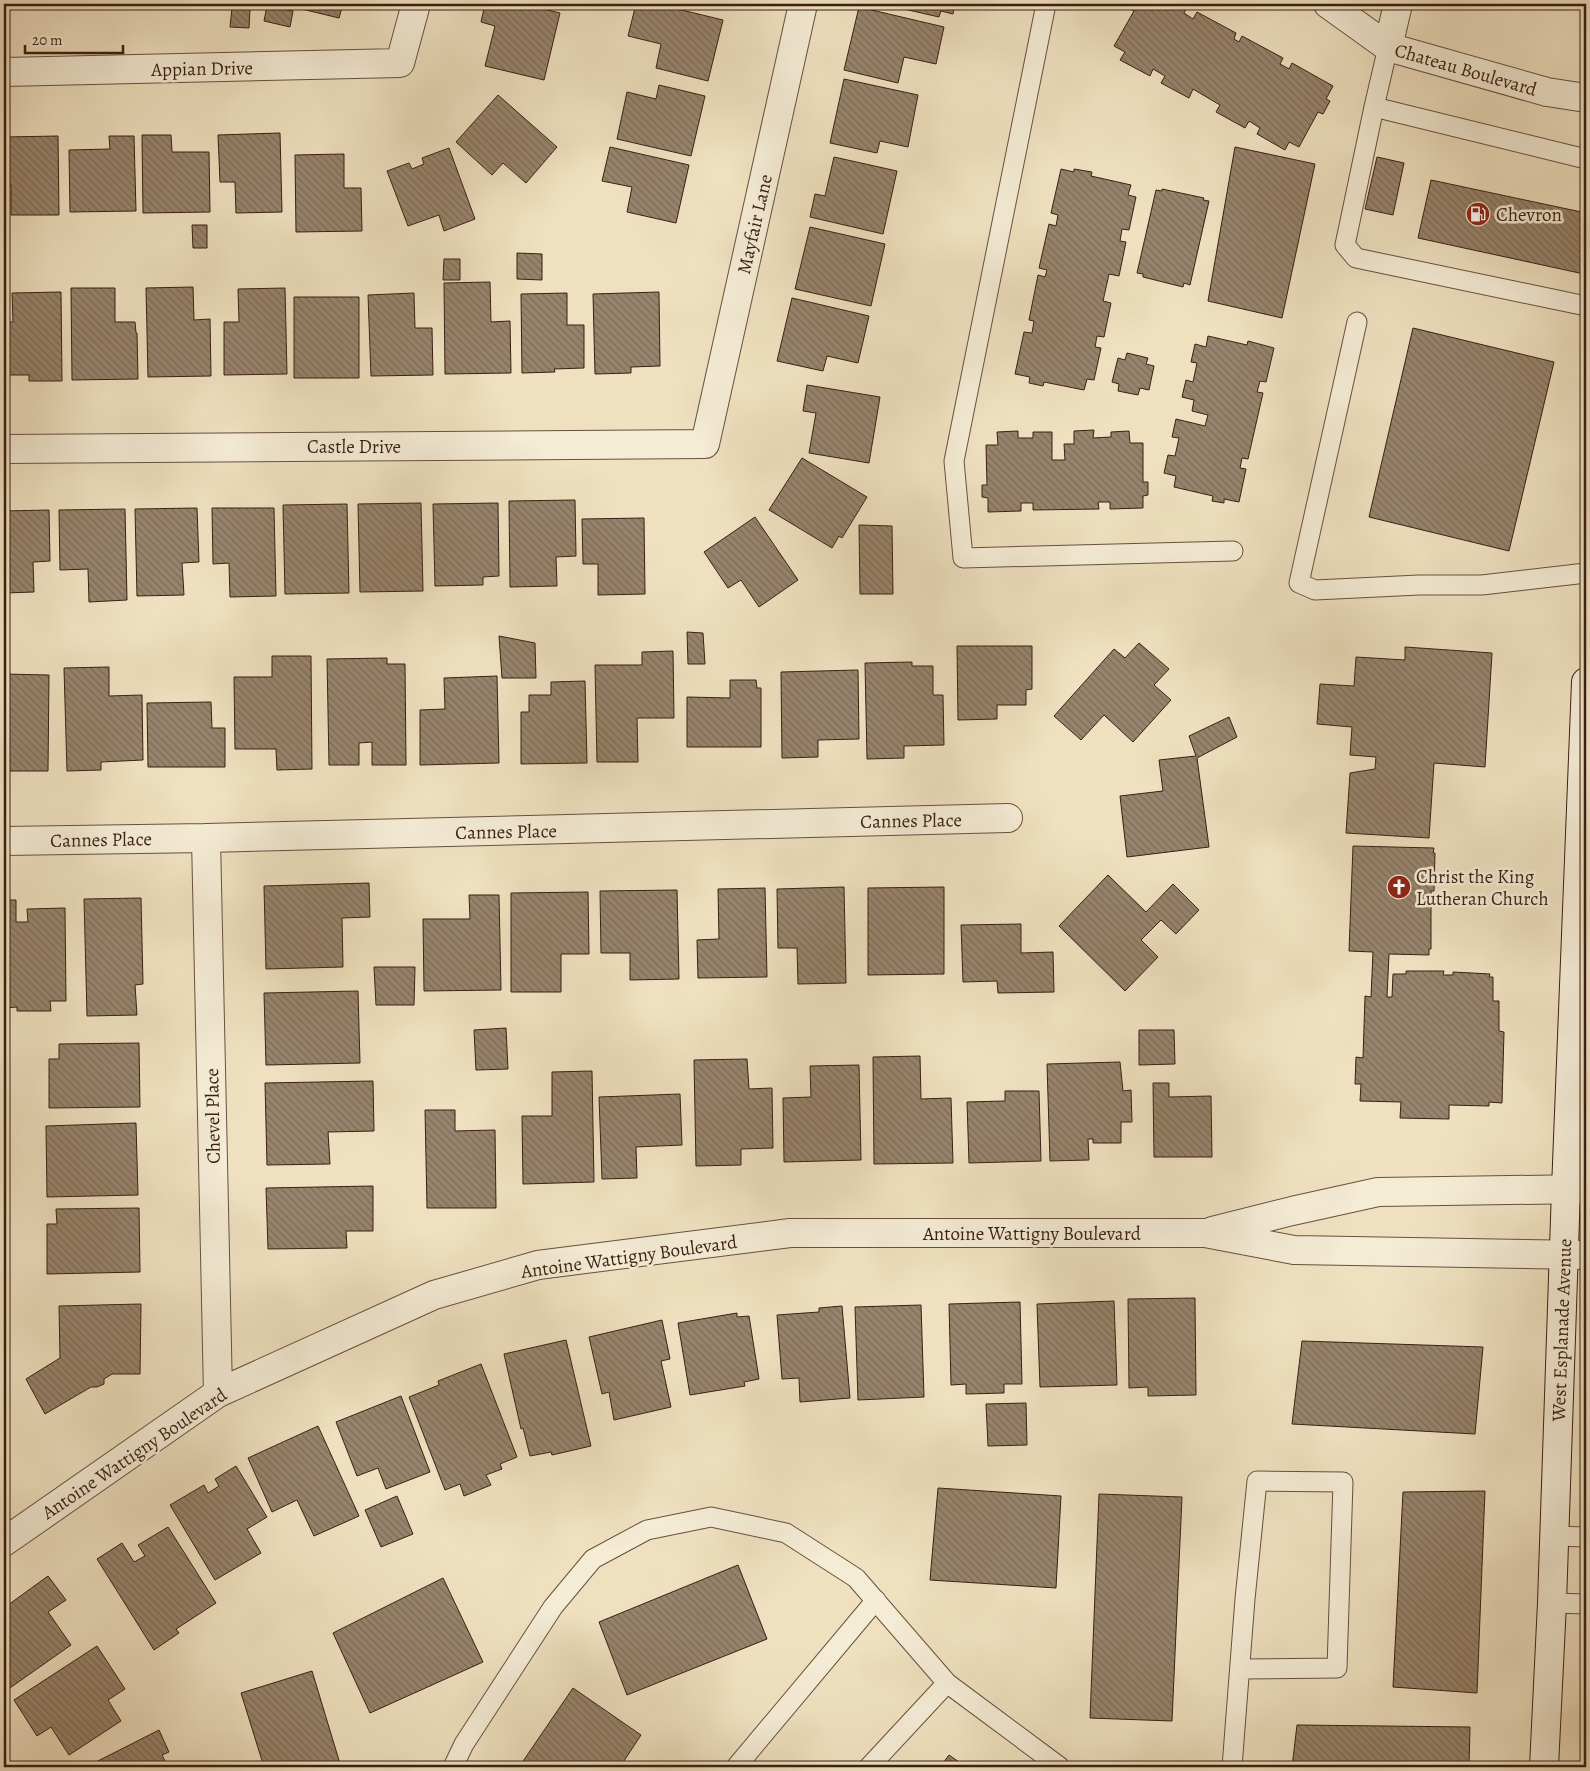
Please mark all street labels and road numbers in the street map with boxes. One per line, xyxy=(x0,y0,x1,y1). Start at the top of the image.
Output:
street label: Chateau Boulevard xyxy=(1392,37,1541,103)
street label: Appian Drive xyxy=(150,55,253,83)
street label: Mayfair Lane xyxy=(731,172,779,277)
street label: Castle Drive xyxy=(307,434,401,460)
street label: Cannes Place xyxy=(860,807,962,835)
street label: Cannes Place xyxy=(455,818,557,846)
street label: Cannes Place xyxy=(50,826,152,854)
street label: Chevel Place xyxy=(199,1068,227,1164)
street label: Antoine Wattigny Boulevard xyxy=(922,1221,1142,1247)
street label: Antoine Wattigny Boulevard xyxy=(518,1229,740,1285)
street label: West Esplanade Avenue xyxy=(1546,1238,1578,1423)
street label: Antoine Wattigny Boulevard xyxy=(36,1382,233,1526)

